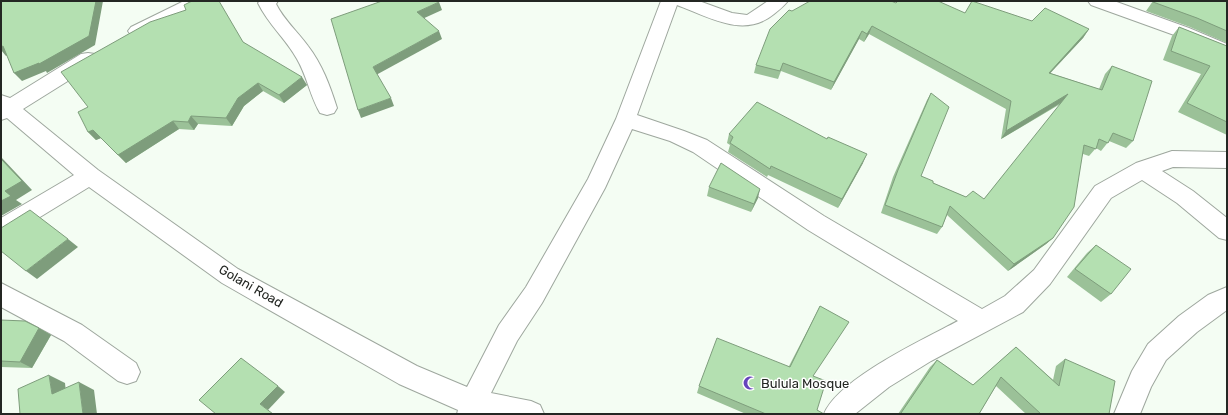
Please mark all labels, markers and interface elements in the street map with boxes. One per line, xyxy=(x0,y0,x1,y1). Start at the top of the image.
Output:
street label: Golani Road xyxy=(216,262,286,310)
mosque icon: Bulula Mosque xyxy=(742,375,758,391)
place label: Bulula Mosque xyxy=(761,376,849,391)

